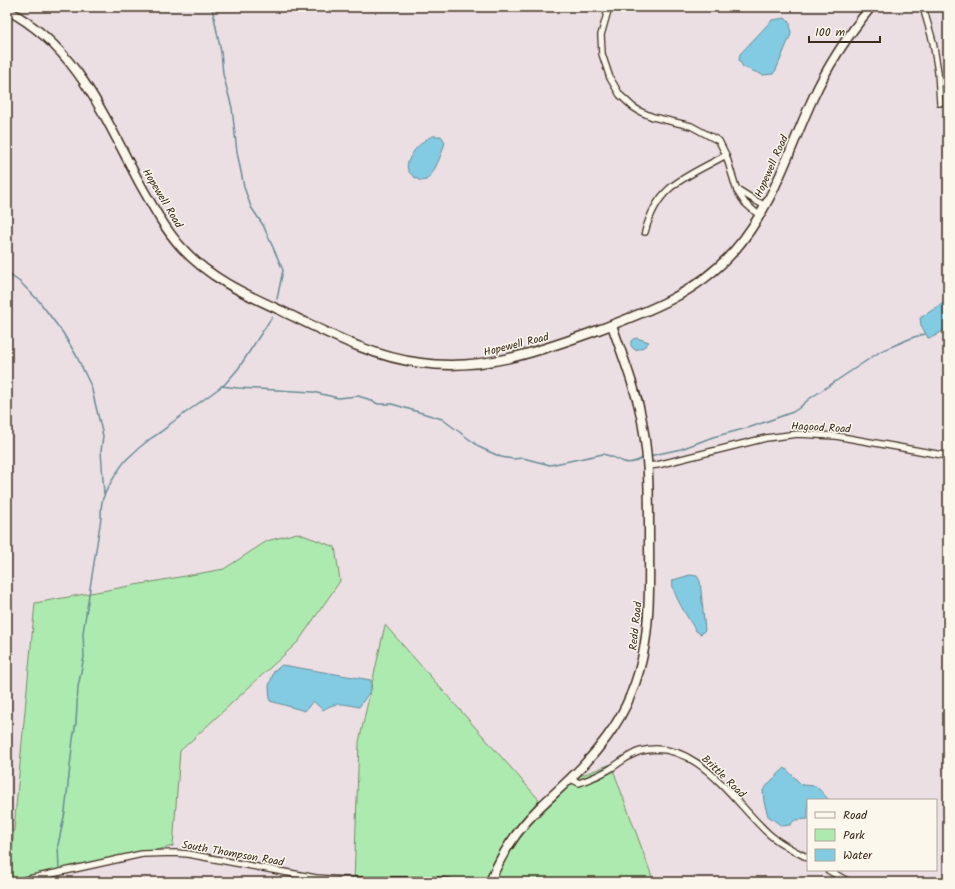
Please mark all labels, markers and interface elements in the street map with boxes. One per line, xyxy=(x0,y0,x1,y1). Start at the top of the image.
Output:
scale bar xyxy=(809,18,880,44)
text: 100 m xyxy=(815,23,846,42)
street label: Hopewell Road xyxy=(750,132,794,201)
street label: Hopewell Road xyxy=(137,165,187,232)
street label: Hopewell Road xyxy=(482,328,551,362)
street label: Hagood Road xyxy=(791,417,852,439)
street label: Redd Road xyxy=(624,600,648,651)
street label: Brittle Road xyxy=(697,751,750,803)
legend xyxy=(807,799,937,871)
text: Road xyxy=(843,806,868,825)
text: Park xyxy=(843,826,865,845)
street label: South Thompson Road xyxy=(180,836,286,872)
text: Water xyxy=(843,846,873,865)

